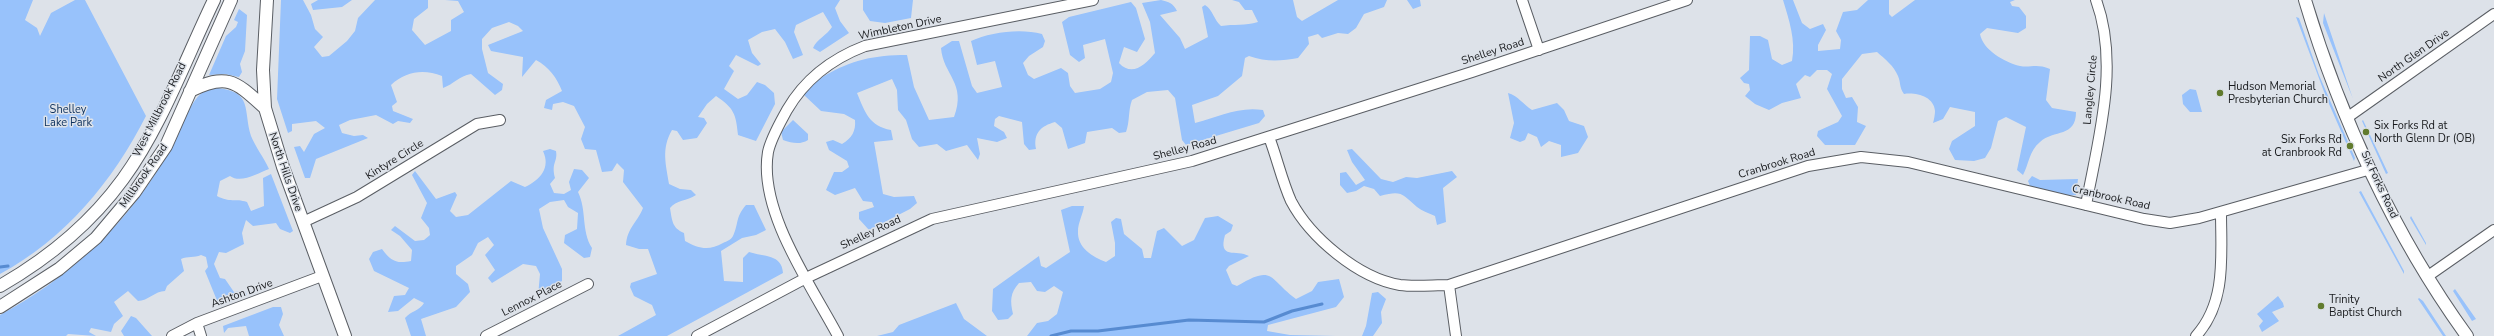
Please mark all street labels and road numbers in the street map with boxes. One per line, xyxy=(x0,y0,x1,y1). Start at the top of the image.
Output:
street label: Wimbleton Drive xyxy=(857,13,943,43)
street label: North Glen Drive xyxy=(2376,27,2452,85)
street label: Shelley Road xyxy=(1460,36,1526,68)
street label: Langley Circle xyxy=(2081,55,2101,125)
street label: West Millbrook Road xyxy=(130,61,190,159)
street label: North Hills Drive xyxy=(265,131,305,213)
street label: Shelley Road xyxy=(1152,134,1218,164)
street label: Kintyre Circle xyxy=(364,137,426,183)
street label: Millbrook Road xyxy=(117,142,171,210)
street label: Cranbrook Road xyxy=(1737,146,1817,182)
street label: Six Forks Road xyxy=(2358,149,2400,221)
street label: Cranbrook Road xyxy=(2071,183,2151,213)
street label: Shelley Road xyxy=(839,213,903,253)
street label: Ashton Drive xyxy=(209,277,275,311)
street label: Lennox Place xyxy=(500,278,564,320)

